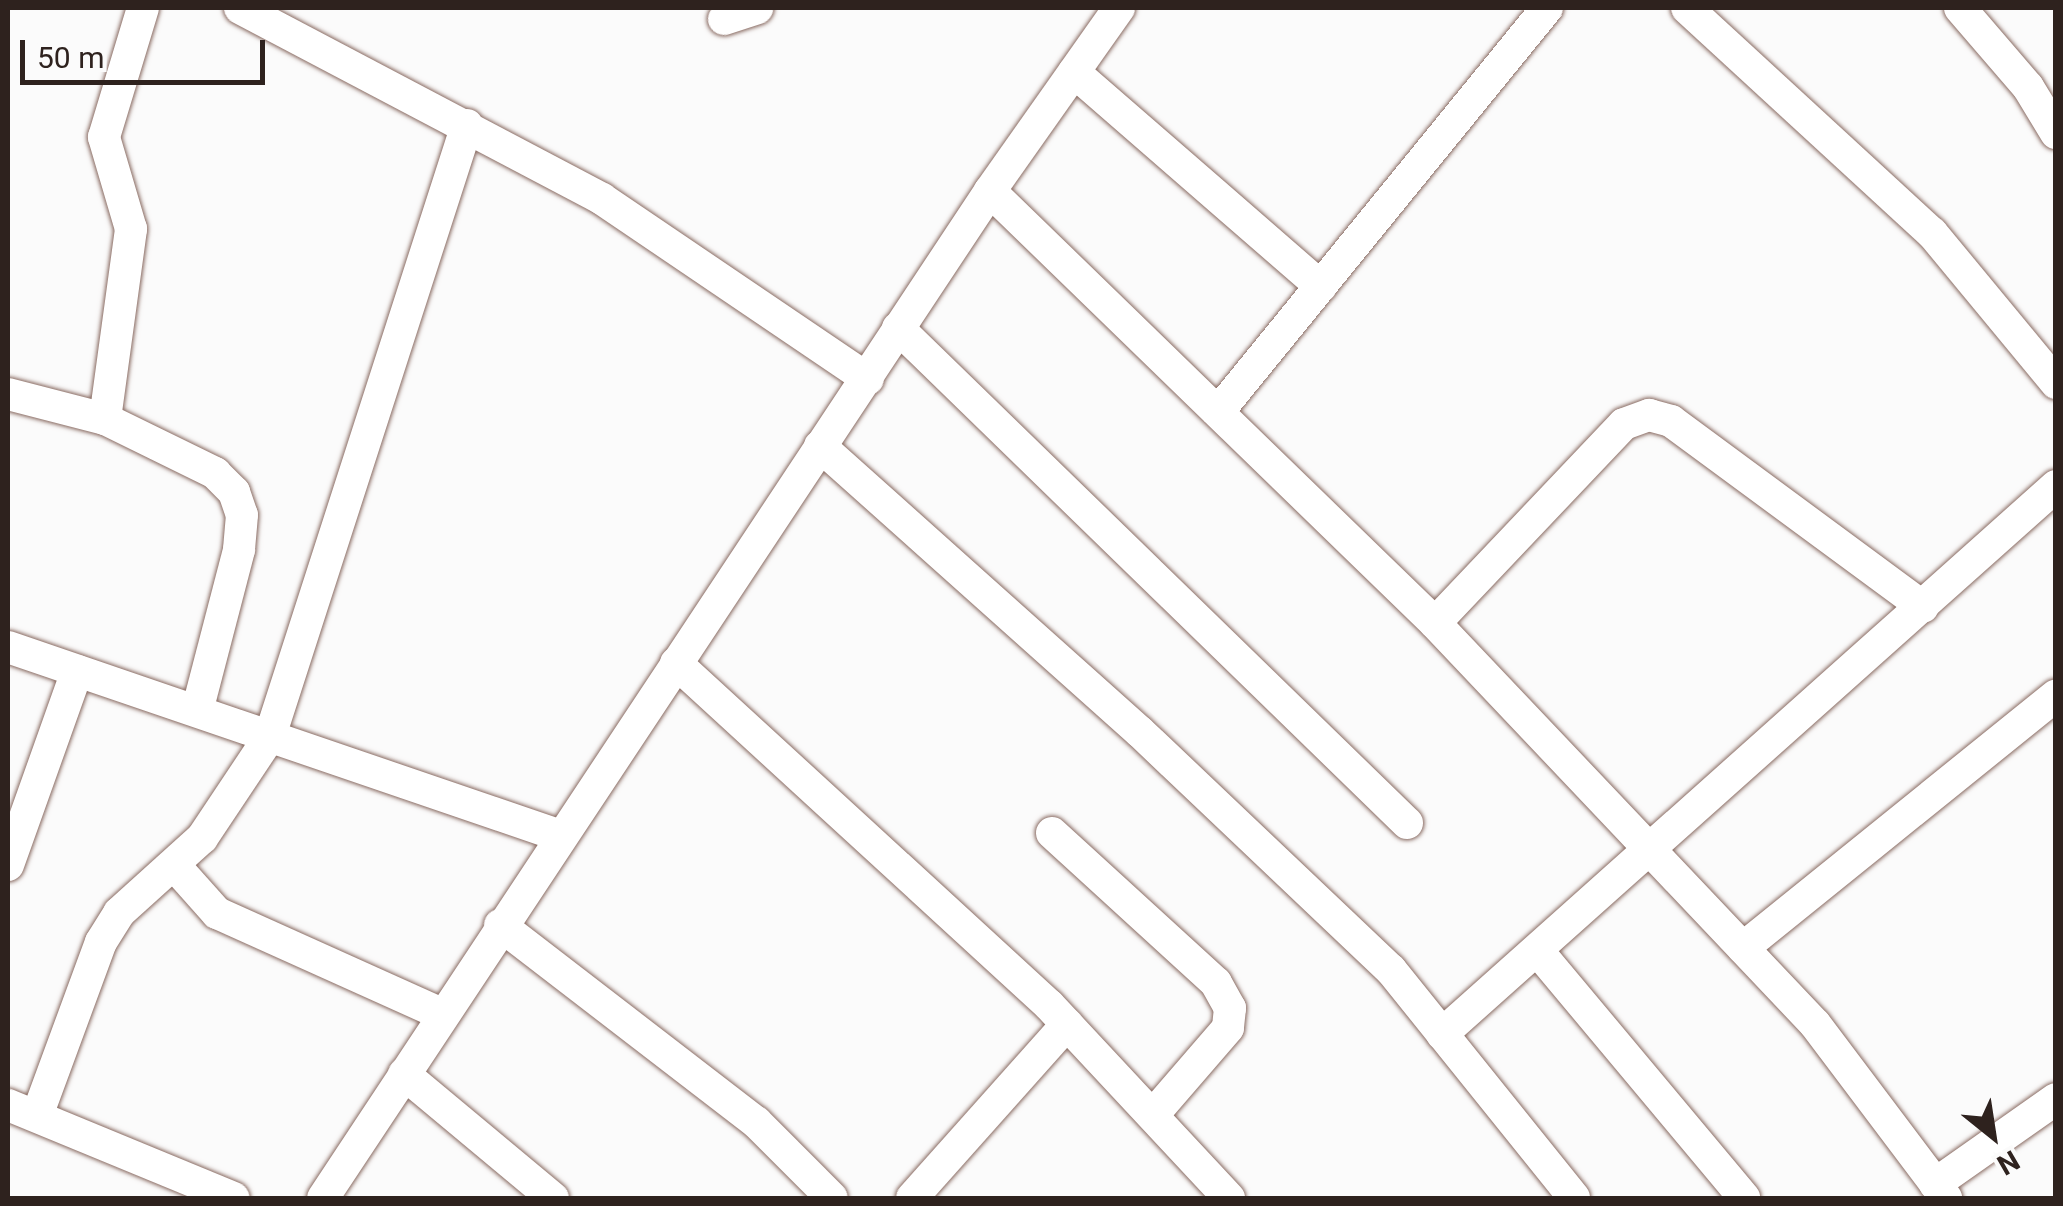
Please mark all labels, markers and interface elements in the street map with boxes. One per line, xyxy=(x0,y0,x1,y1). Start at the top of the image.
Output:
scale bar xyxy=(25,20,270,82)
text: 50 m xyxy=(37,40,104,75)
north arrow xyxy=(1943,1086,2043,1186)
text: N xyxy=(1991,1143,2025,1182)

